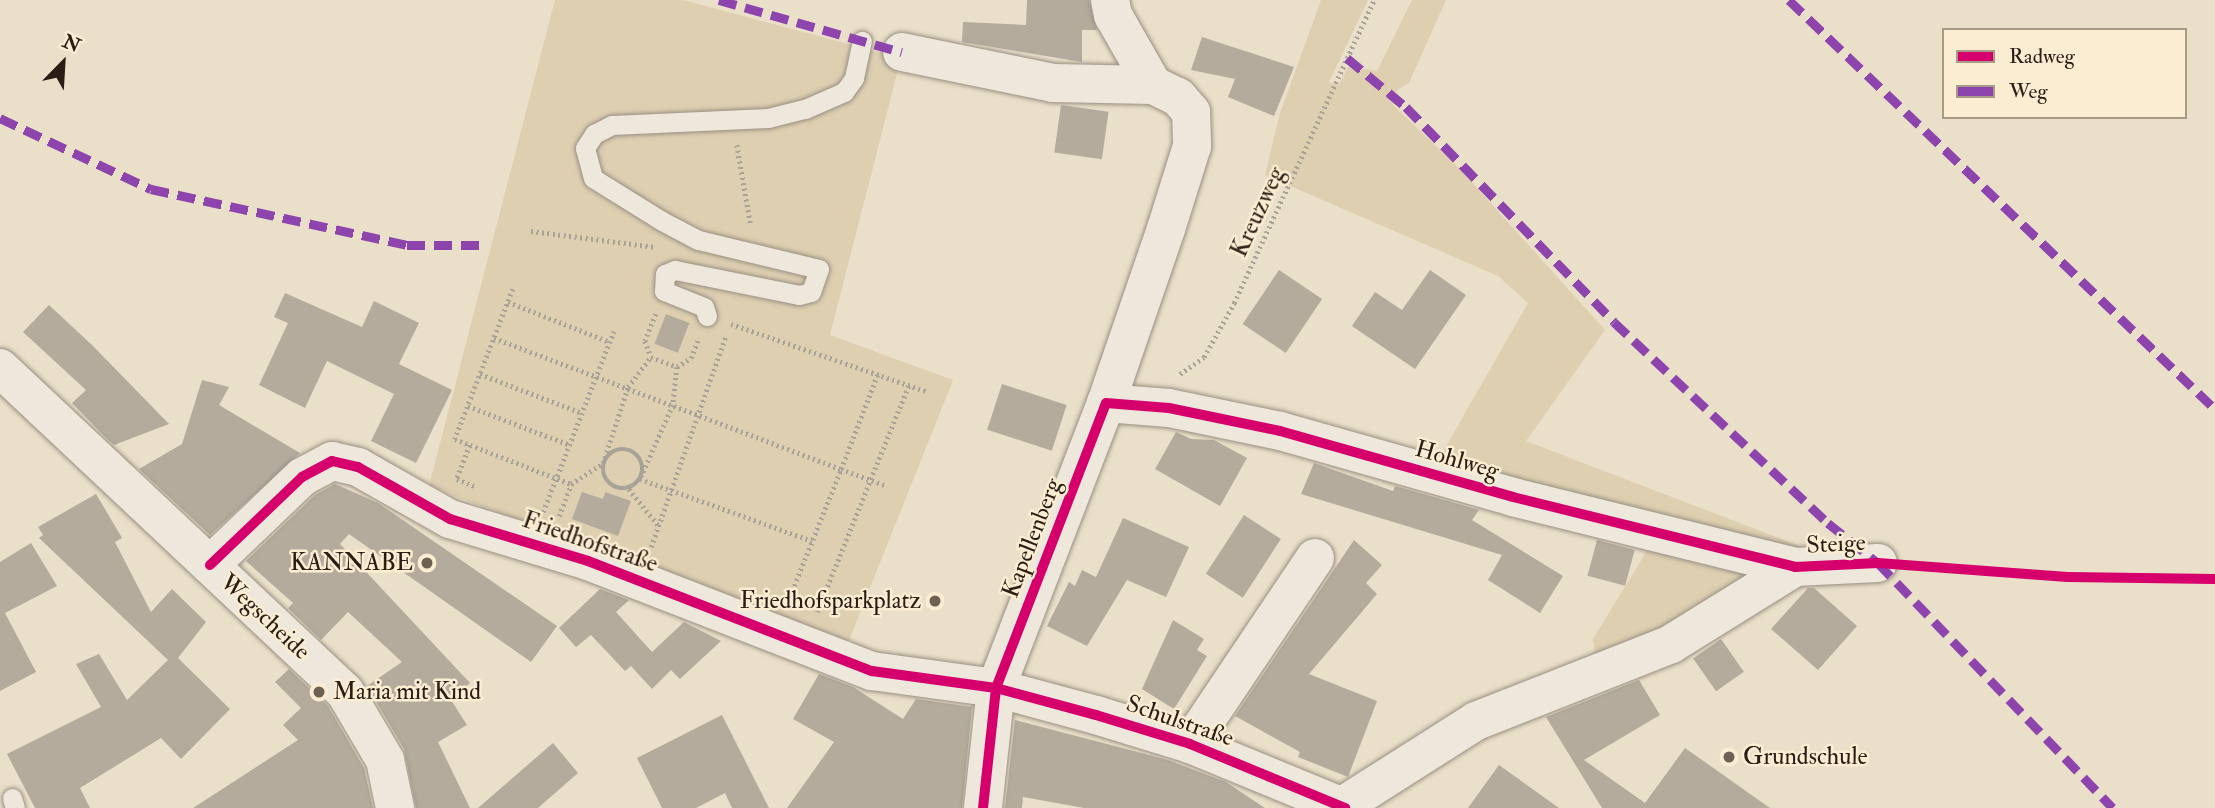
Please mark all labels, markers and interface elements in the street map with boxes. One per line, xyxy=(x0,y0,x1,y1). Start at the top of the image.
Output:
north arrow xyxy=(28,28,98,98)
legend xyxy=(1942,28,2187,119)
text: N xyxy=(59,29,84,58)
text: Radweg xyxy=(2009,43,2075,70)
text: Weg xyxy=(2009,78,2048,105)
street label: Kreuzweg xyxy=(1225,162,1291,262)
street label: Hohlweg xyxy=(1412,434,1502,486)
street label: Kapellenberg xyxy=(996,474,1068,602)
street label: Friedhofstraße xyxy=(519,505,661,579)
street label: Steige xyxy=(1806,528,1866,560)
place label: KANNABE xyxy=(290,549,413,577)
marker: KANNABE xyxy=(419,555,435,571)
street label: Wegscheide xyxy=(214,568,316,666)
place label: Friedhofsparkplatz xyxy=(740,587,921,615)
marker: Friedhofsparkplatz xyxy=(927,593,943,609)
place label: Maria mit Kind xyxy=(333,678,481,706)
marker: Maria mit Kind xyxy=(311,684,327,700)
street label: Schulstraße xyxy=(1122,689,1238,753)
place label: Grundschule xyxy=(1743,743,1867,771)
marker: Grundschule xyxy=(1721,749,1737,765)

